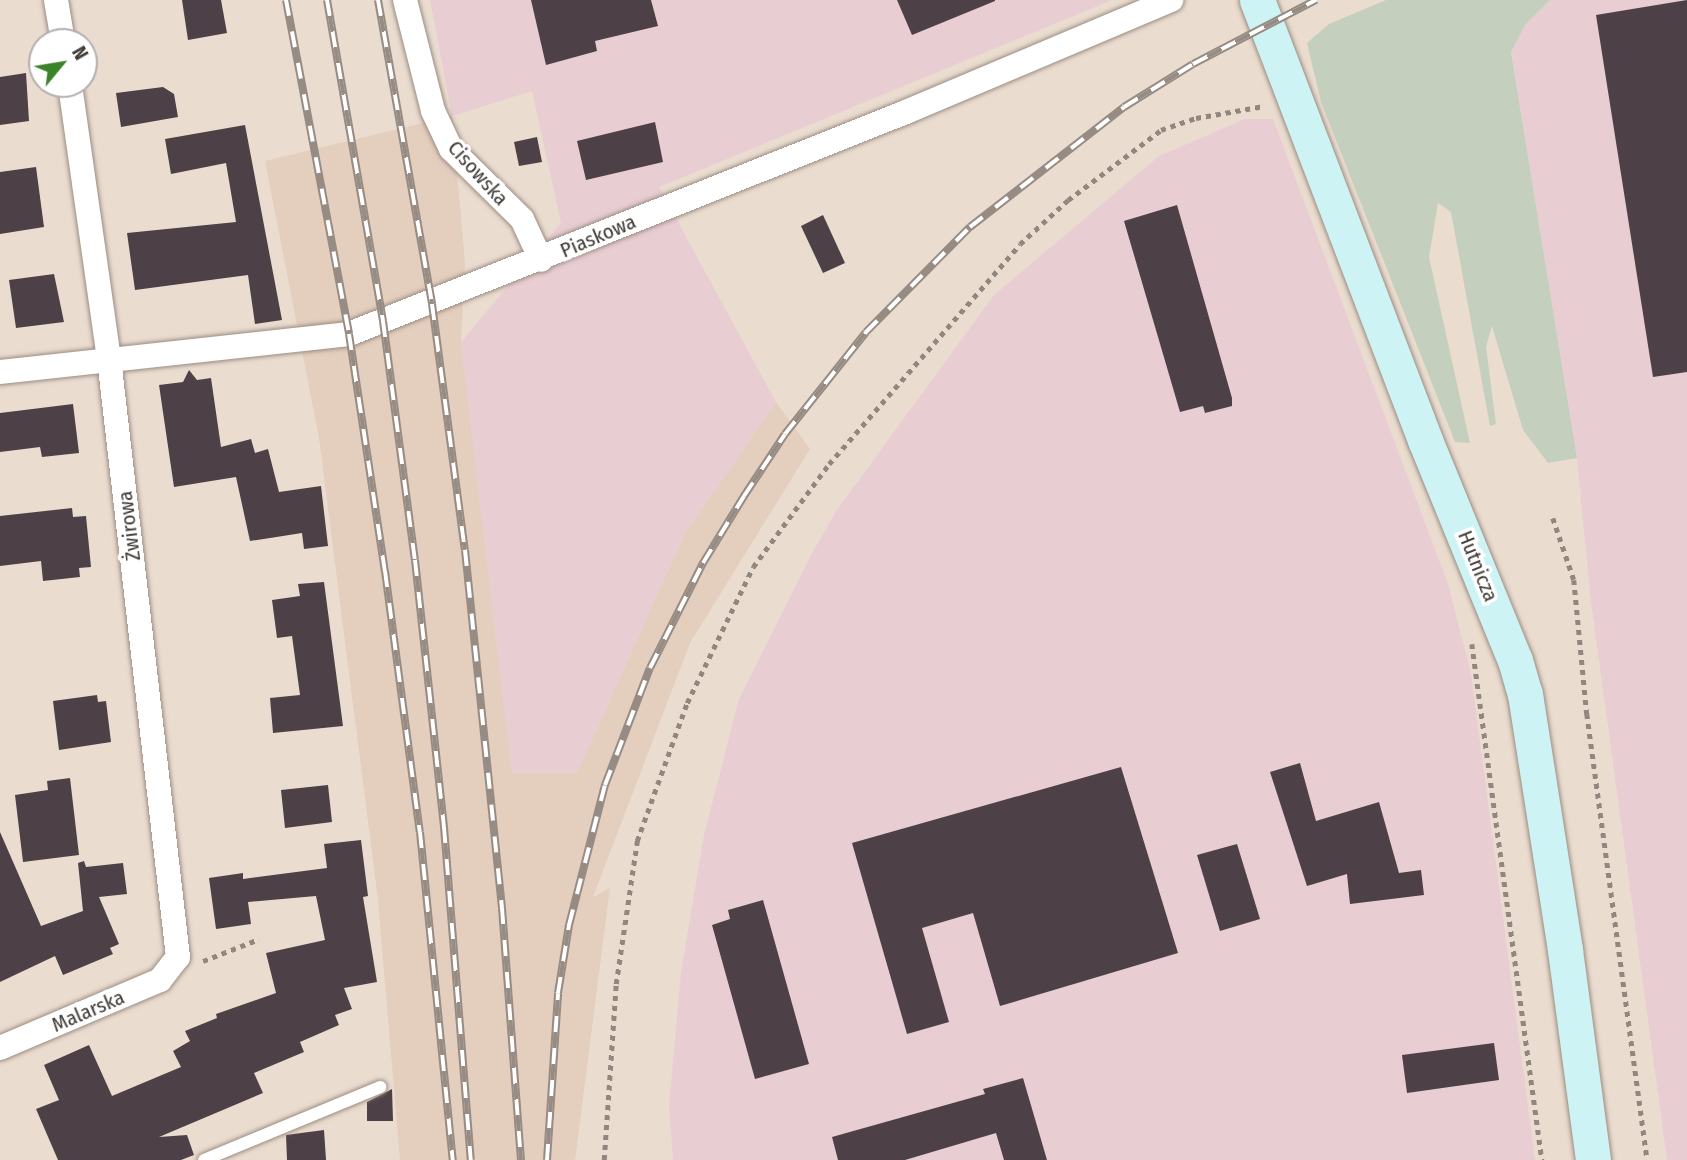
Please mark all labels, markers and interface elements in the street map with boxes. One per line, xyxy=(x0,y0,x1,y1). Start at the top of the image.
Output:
north arrow xyxy=(28,28,98,98)
text: N xyxy=(67,43,93,64)
street label: Cisowska xyxy=(442,135,514,211)
street label: Piaskowa xyxy=(556,209,640,263)
street label: Żwirowa xyxy=(112,490,146,562)
street label: Hutnicza xyxy=(1452,527,1504,605)
street label: Malarska xyxy=(48,984,128,1038)

